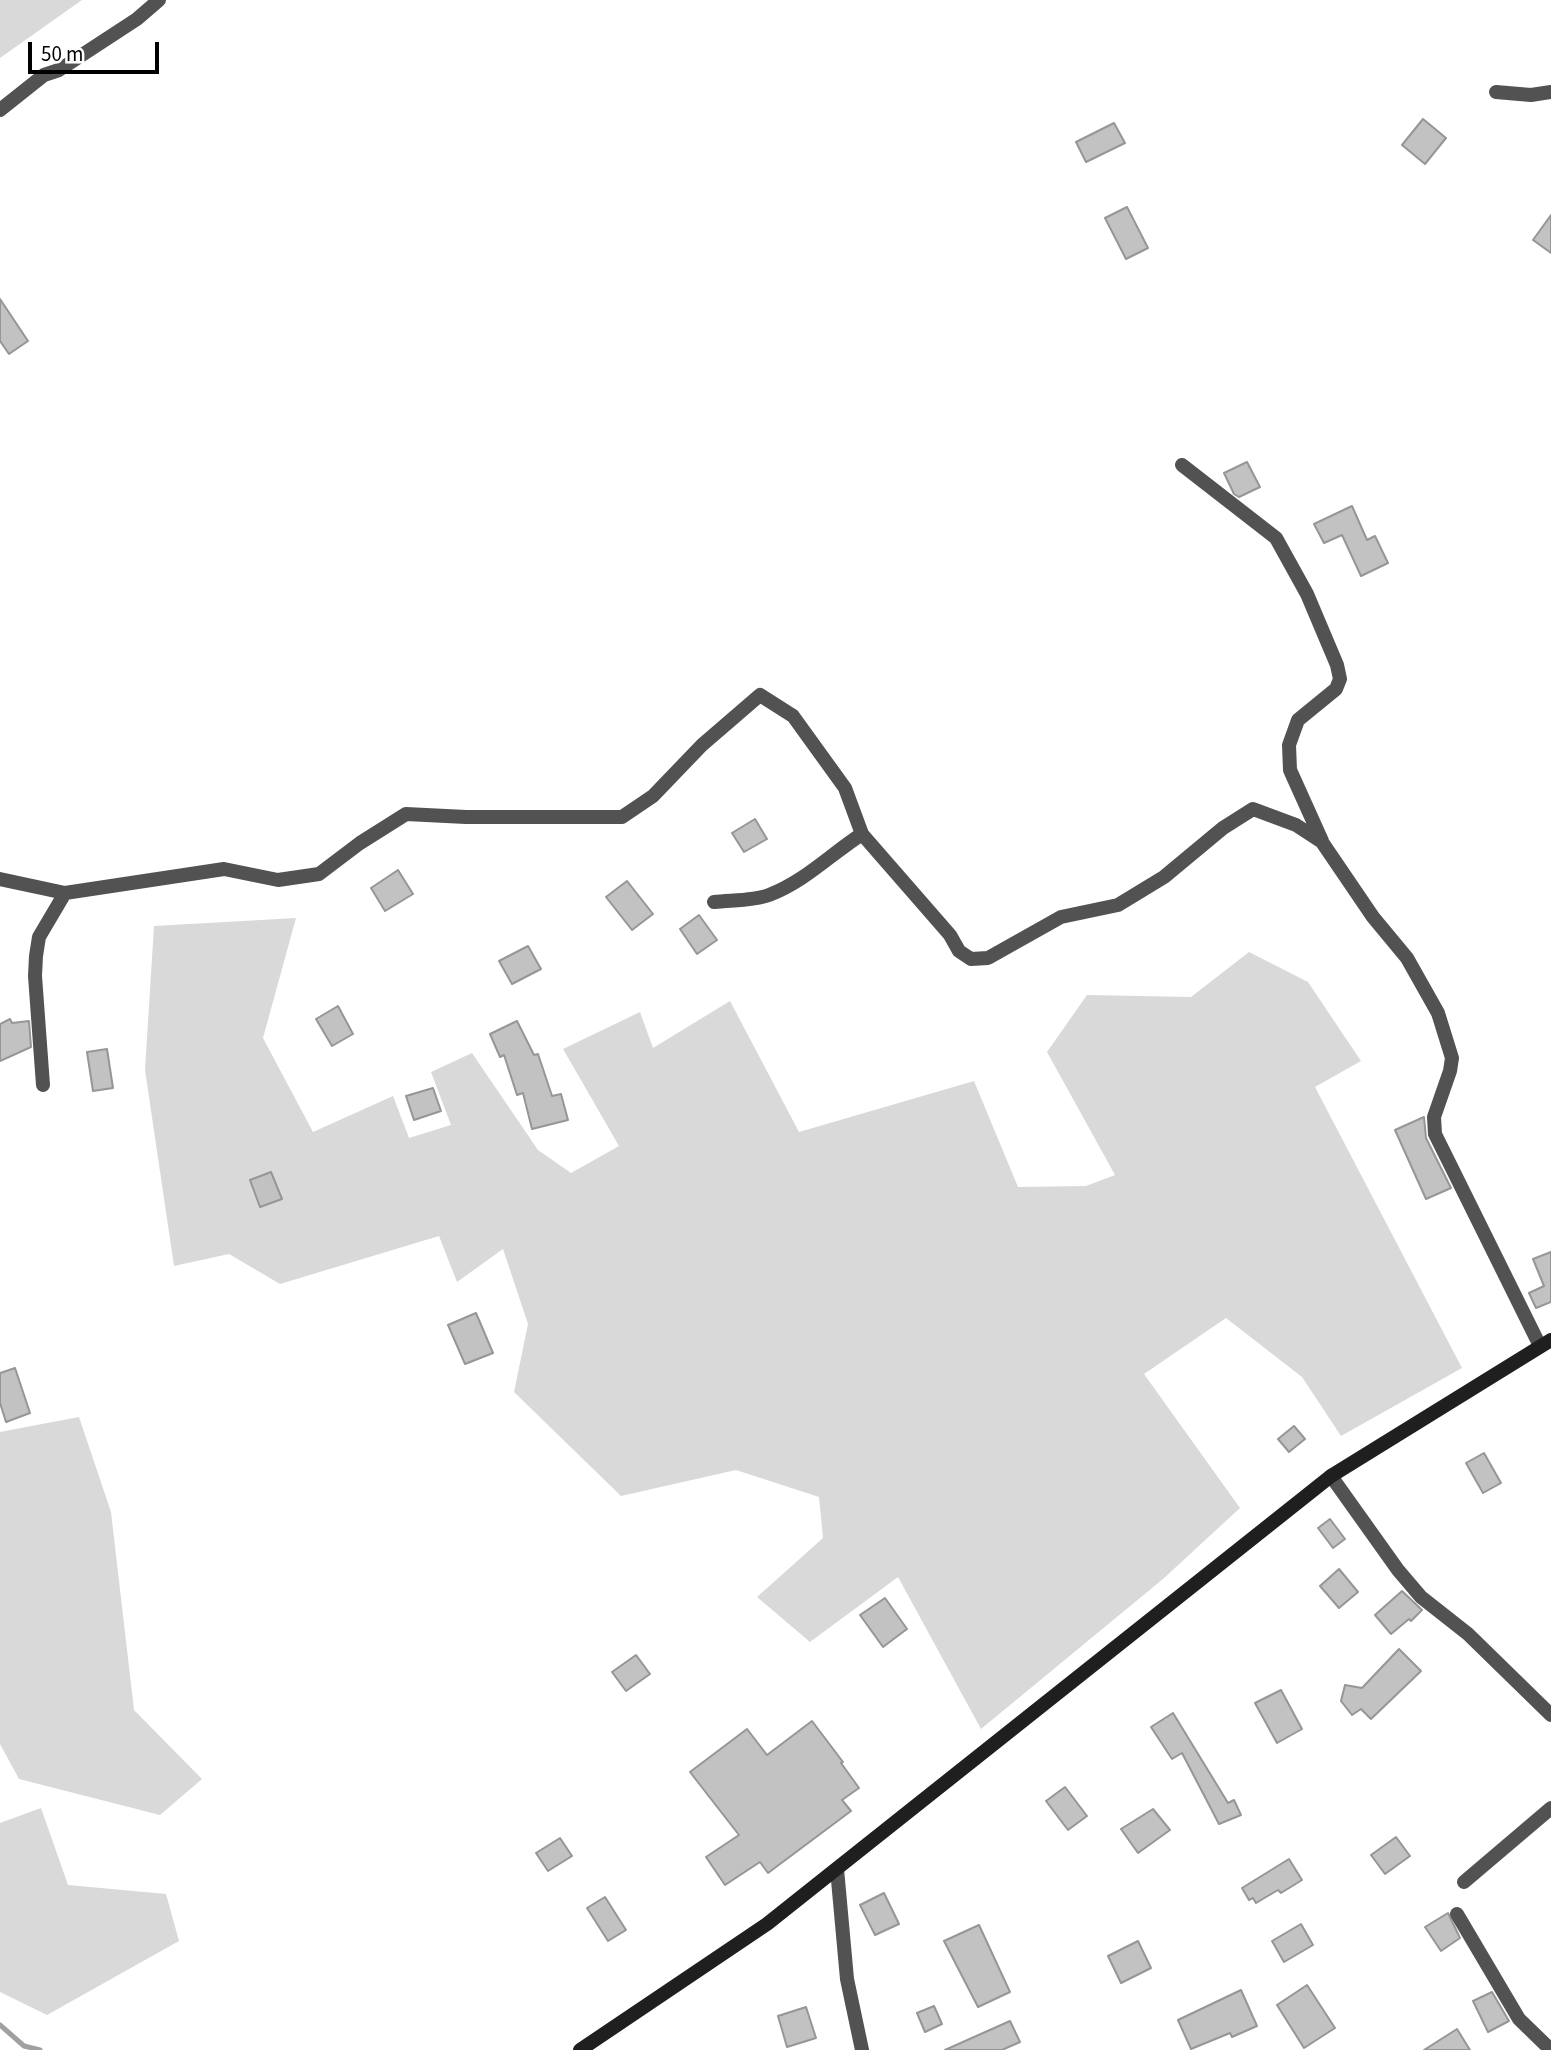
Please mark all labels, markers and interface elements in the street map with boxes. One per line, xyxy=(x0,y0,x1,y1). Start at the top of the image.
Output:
scale bar xyxy=(32,28,163,72)
text: 50 m xyxy=(41,39,83,69)

